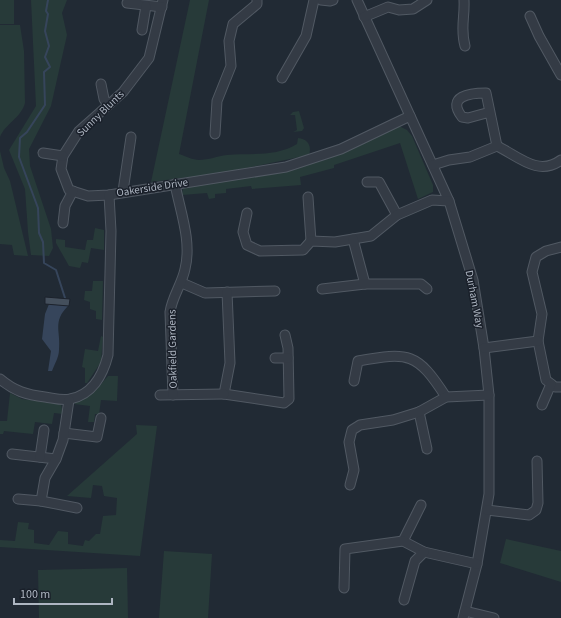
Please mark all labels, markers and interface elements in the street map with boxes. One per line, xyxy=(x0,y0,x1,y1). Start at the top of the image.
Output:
street label: Sunny Blunts xyxy=(73,87,128,140)
street label: Oakerside Drive xyxy=(115,174,189,201)
street label: Durham Way xyxy=(462,269,487,329)
street label: Oakfield Gardens xyxy=(164,309,181,389)
scale bar xyxy=(14,580,112,606)
text: 100 m xyxy=(20,586,50,603)

